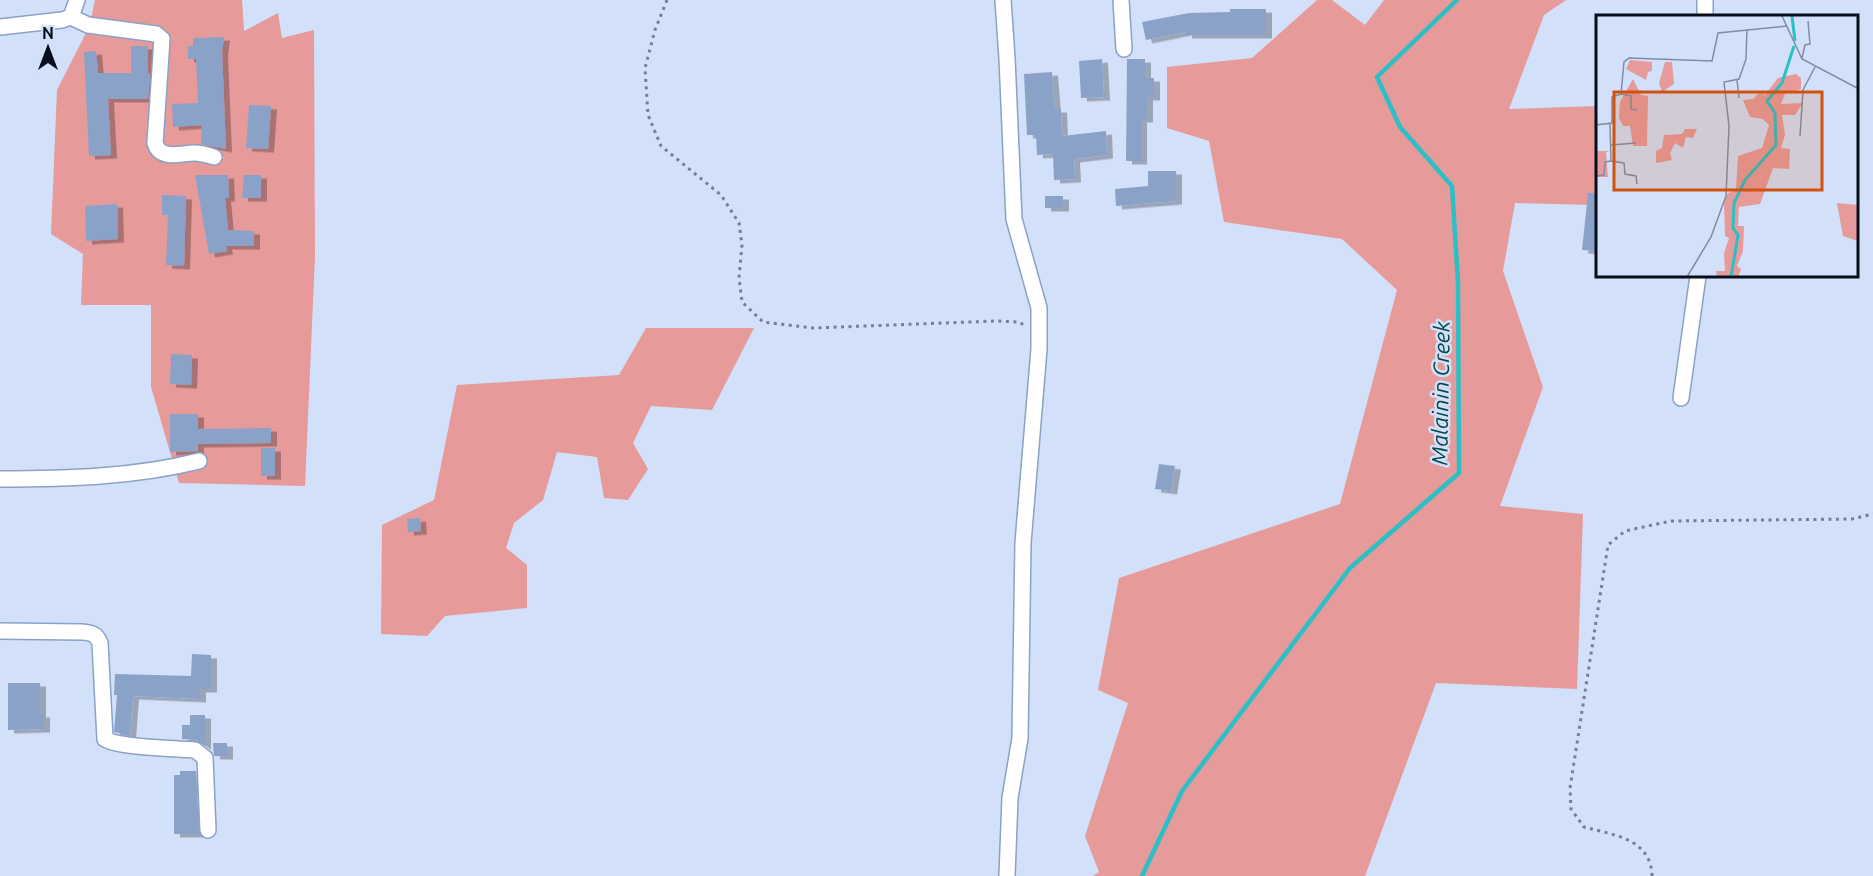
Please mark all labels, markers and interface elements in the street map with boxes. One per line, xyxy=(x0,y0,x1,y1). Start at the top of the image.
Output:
inset map xyxy=(1596,15,1858,278)
north arrow xyxy=(18,18,78,78)
text: N xyxy=(42,24,54,42)
water label: Malainin Creek xyxy=(1426,320,1454,465)

